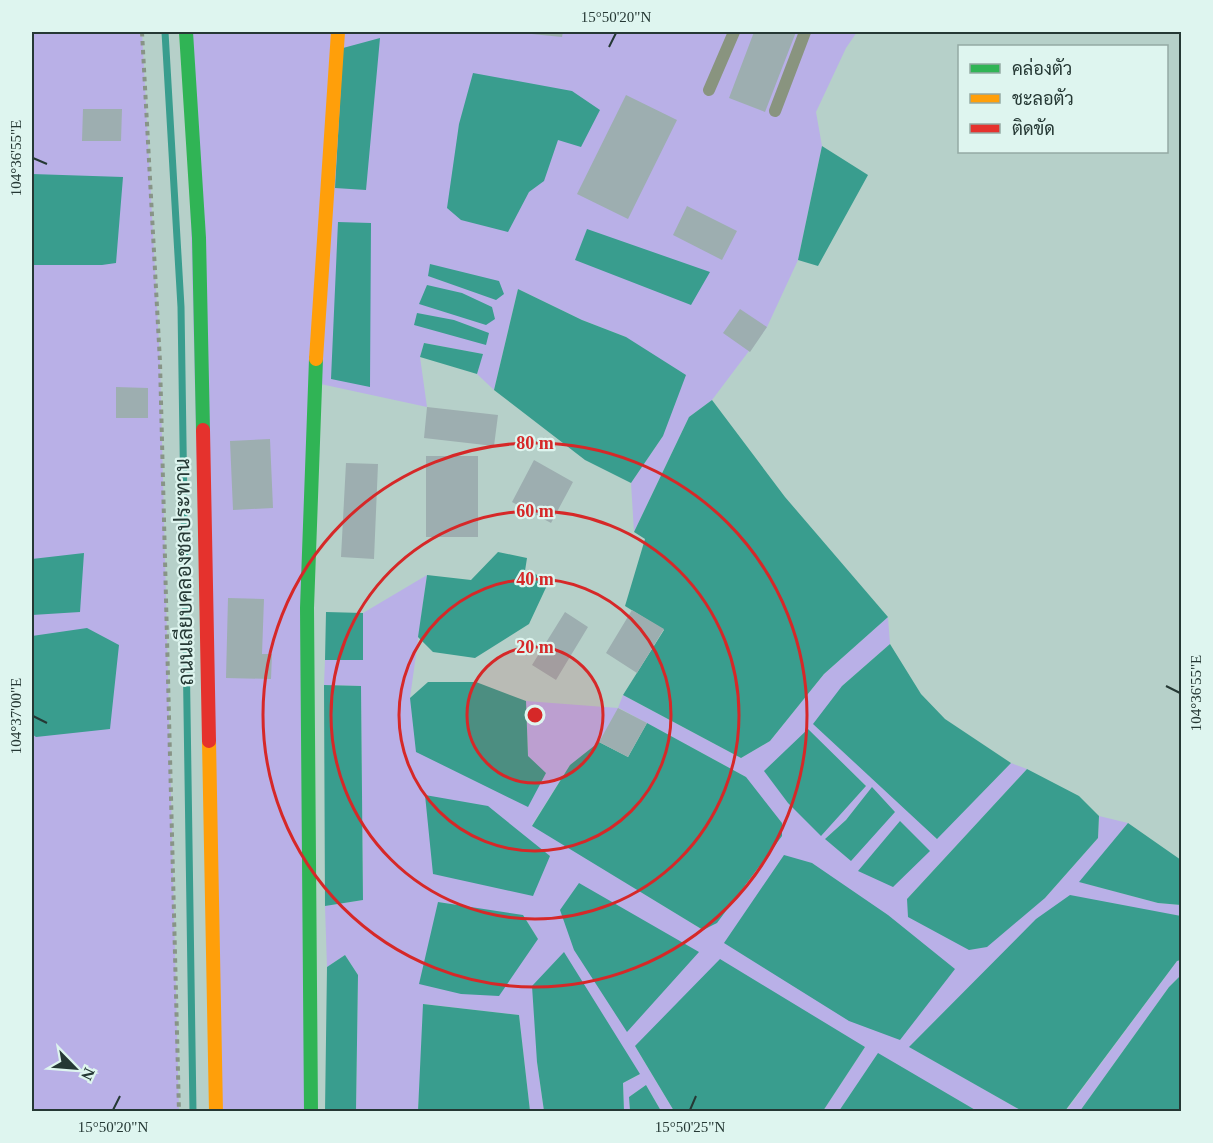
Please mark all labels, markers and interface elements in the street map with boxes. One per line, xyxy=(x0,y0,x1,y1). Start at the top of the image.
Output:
text: 15°50'20"N xyxy=(581,9,651,25)
legend xyxy=(958,45,1168,153)
text: คล่องตัว xyxy=(1012,57,1072,79)
text: ชะลอตัว xyxy=(1012,88,1074,109)
text: ติดขัด xyxy=(1012,118,1055,139)
text: 104°36'55"E xyxy=(8,120,24,196)
text: 80 m xyxy=(516,433,554,453)
street label: ถนนเลียบคลองชลประทาน xyxy=(169,458,198,686)
text: 60 m xyxy=(516,501,554,521)
text: 40 m xyxy=(516,569,554,589)
text: 20 m xyxy=(516,637,554,657)
text: 104°36'55"E xyxy=(1188,655,1204,731)
text: 104°37'00"E xyxy=(8,678,24,754)
centre of rings xyxy=(525,705,545,725)
north arrow xyxy=(45,1038,105,1098)
text: N xyxy=(78,1065,98,1083)
text: 15°50'20"N xyxy=(78,1119,148,1135)
text: 15°50'25"N xyxy=(655,1119,725,1135)

